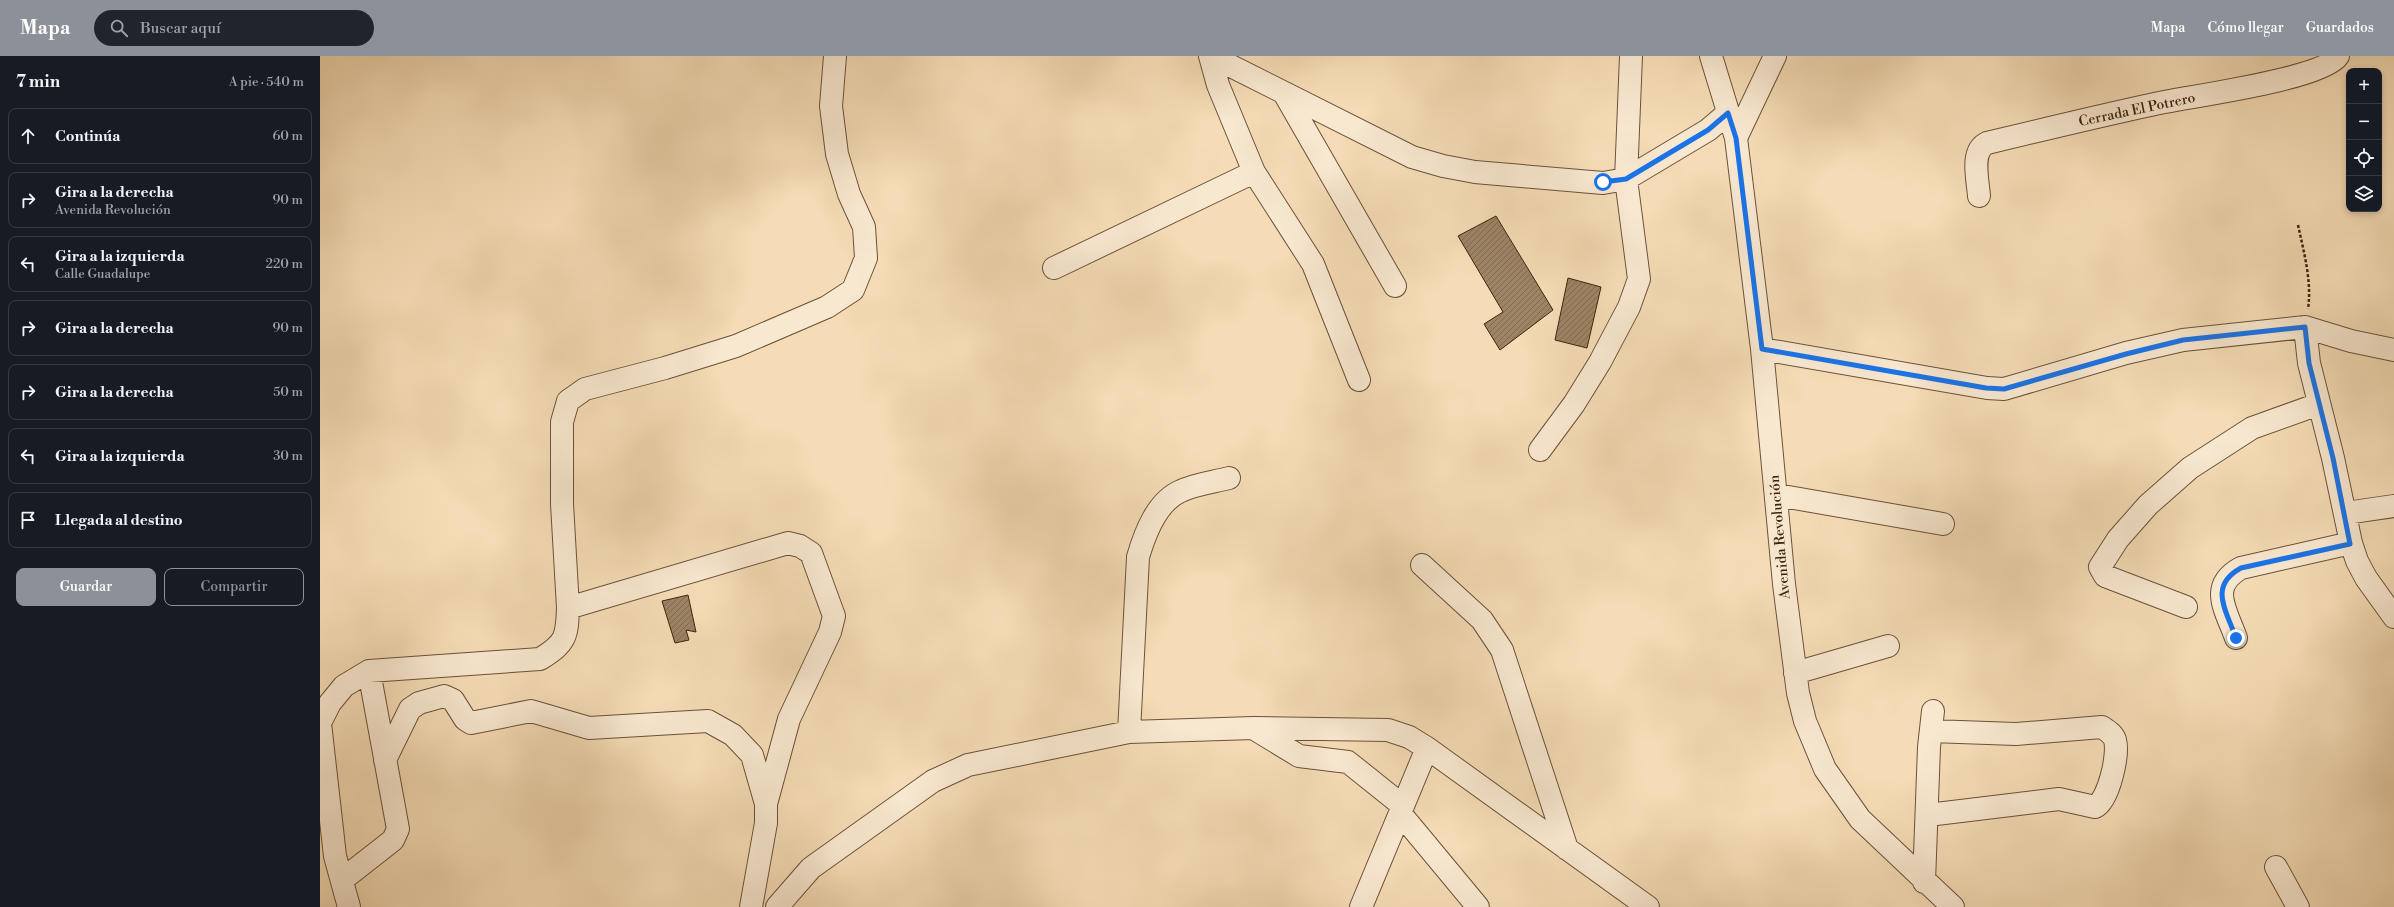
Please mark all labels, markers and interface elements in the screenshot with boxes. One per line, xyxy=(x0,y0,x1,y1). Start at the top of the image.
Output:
search box xyxy=(94,10,374,46)
text: Mapa xyxy=(20,16,70,40)
icon: search xyxy=(108,17,130,39)
text: Buscar aquí xyxy=(140,19,221,38)
text: Mapa xyxy=(2151,19,2185,37)
text: Cómo llegar xyxy=(2207,19,2284,37)
text: Guardados xyxy=(2306,19,2374,37)
map controls xyxy=(2346,68,2382,212)
button: + xyxy=(2346,68,2382,104)
text: 7 min xyxy=(16,71,60,93)
text: A pie · 540 m xyxy=(229,74,304,90)
street label: Cerrada El Potrero xyxy=(2077,89,2197,131)
button: − xyxy=(2346,104,2382,140)
icon: ahead xyxy=(17,125,39,147)
text: Continúa xyxy=(55,127,120,146)
text: 60 m xyxy=(272,128,303,144)
button: locate xyxy=(2346,140,2382,176)
route start xyxy=(1594,173,1612,191)
button: layers xyxy=(2346,176,2382,212)
text: Gira a la derecha xyxy=(55,183,174,202)
icon: right xyxy=(17,189,39,211)
text: 90 m xyxy=(272,192,303,208)
text: Avenida Revolución xyxy=(55,202,171,218)
text: Gira a la izquierda xyxy=(55,247,185,266)
icon: left xyxy=(17,253,39,275)
text: 220 m xyxy=(265,256,303,272)
text: Calle Guadalupe xyxy=(55,266,150,282)
icon: right xyxy=(17,317,39,339)
text: Gira a la derecha xyxy=(55,319,174,338)
text: 90 m xyxy=(272,320,303,336)
icon: right xyxy=(17,381,39,403)
text: Gira a la derecha xyxy=(55,383,174,402)
text: 50 m xyxy=(273,384,303,400)
icon: left xyxy=(17,445,39,467)
text: Gira a la izquierda xyxy=(55,447,185,466)
text: 30 m xyxy=(273,448,303,464)
street label: Avenida Revolución xyxy=(1766,473,1794,601)
icon: arrive xyxy=(17,509,39,531)
text: Llegada al destino xyxy=(55,511,183,530)
button: Guardar xyxy=(16,568,156,606)
button: Compartir xyxy=(164,568,304,606)
route end xyxy=(2227,629,2245,647)

